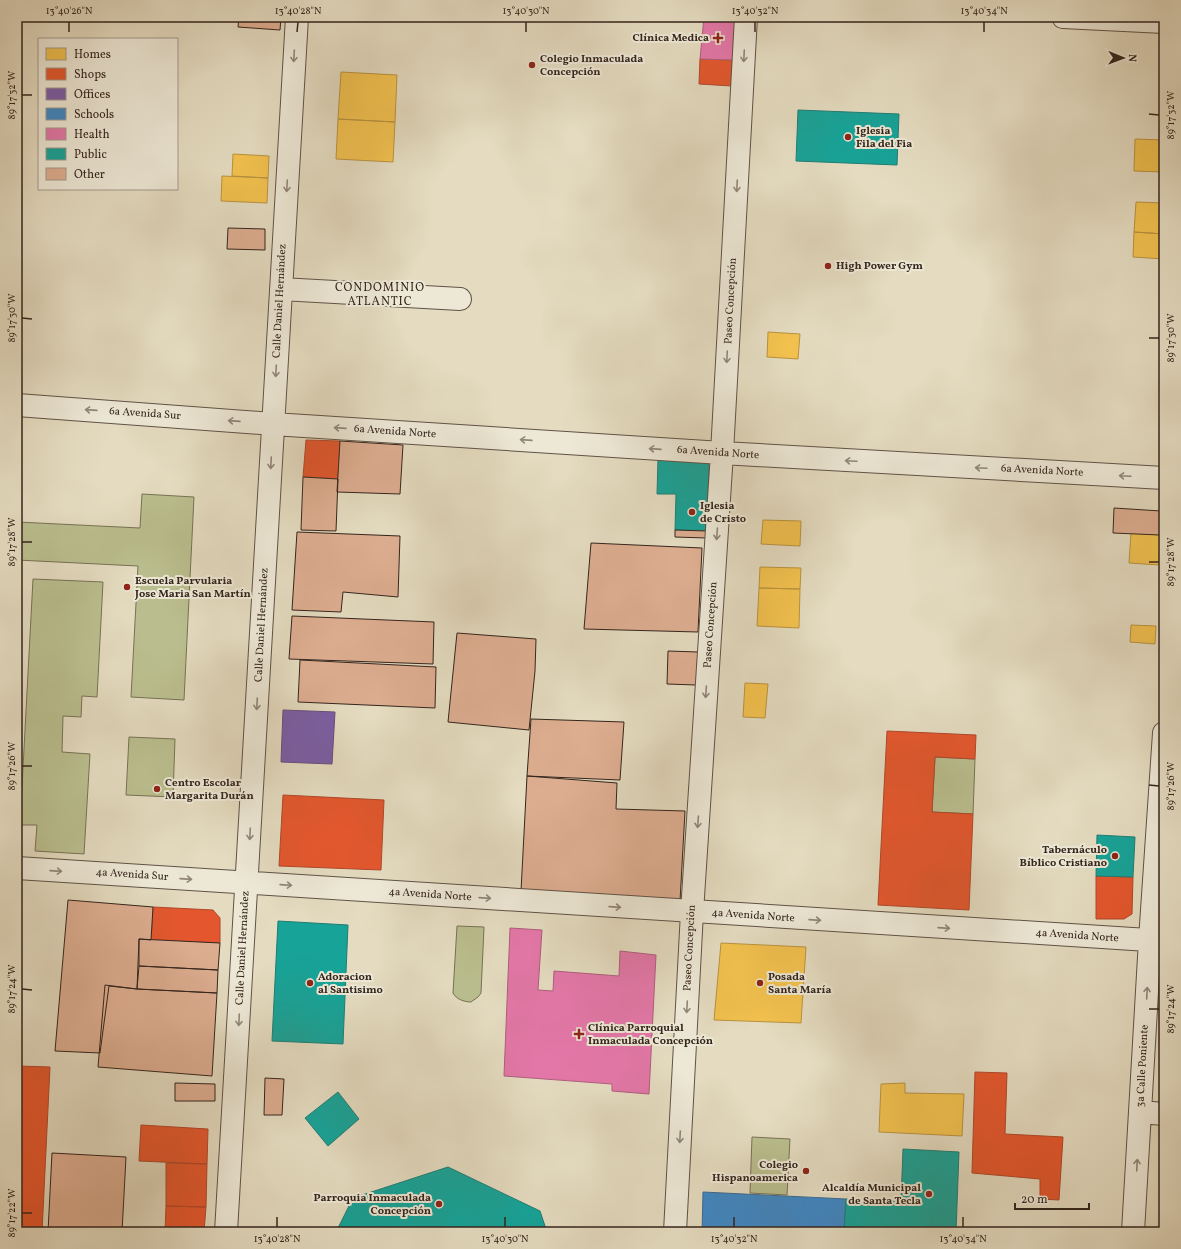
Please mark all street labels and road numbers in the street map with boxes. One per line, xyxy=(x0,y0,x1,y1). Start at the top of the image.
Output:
street label: Calle Daniel Hernández xyxy=(270,243,291,359)
street label: Paseo Concepción xyxy=(721,257,741,345)
street label: 6a Avenida Sur xyxy=(109,404,182,424)
street label: 6a Avenida Norte xyxy=(353,422,437,442)
street label: 6a Avenida Norte xyxy=(676,443,760,463)
street label: 6a Avenida Norte xyxy=(1000,461,1084,481)
street label: Calle Daniel Hernández xyxy=(252,567,273,683)
street label: Paseo Concepción xyxy=(701,581,722,669)
street label: 4a Avenida Sur xyxy=(95,865,169,885)
street label: 4a Avenida Norte xyxy=(388,885,472,905)
street label: Calle Daniel Hernández xyxy=(233,890,254,1006)
street label: Paseo Concepción xyxy=(680,904,700,992)
street label: 4a Avenida Norte xyxy=(711,906,795,926)
street label: 4a Avenida Norte xyxy=(1035,926,1119,946)
street label: 3a Calle Poniente xyxy=(1133,1024,1153,1108)

